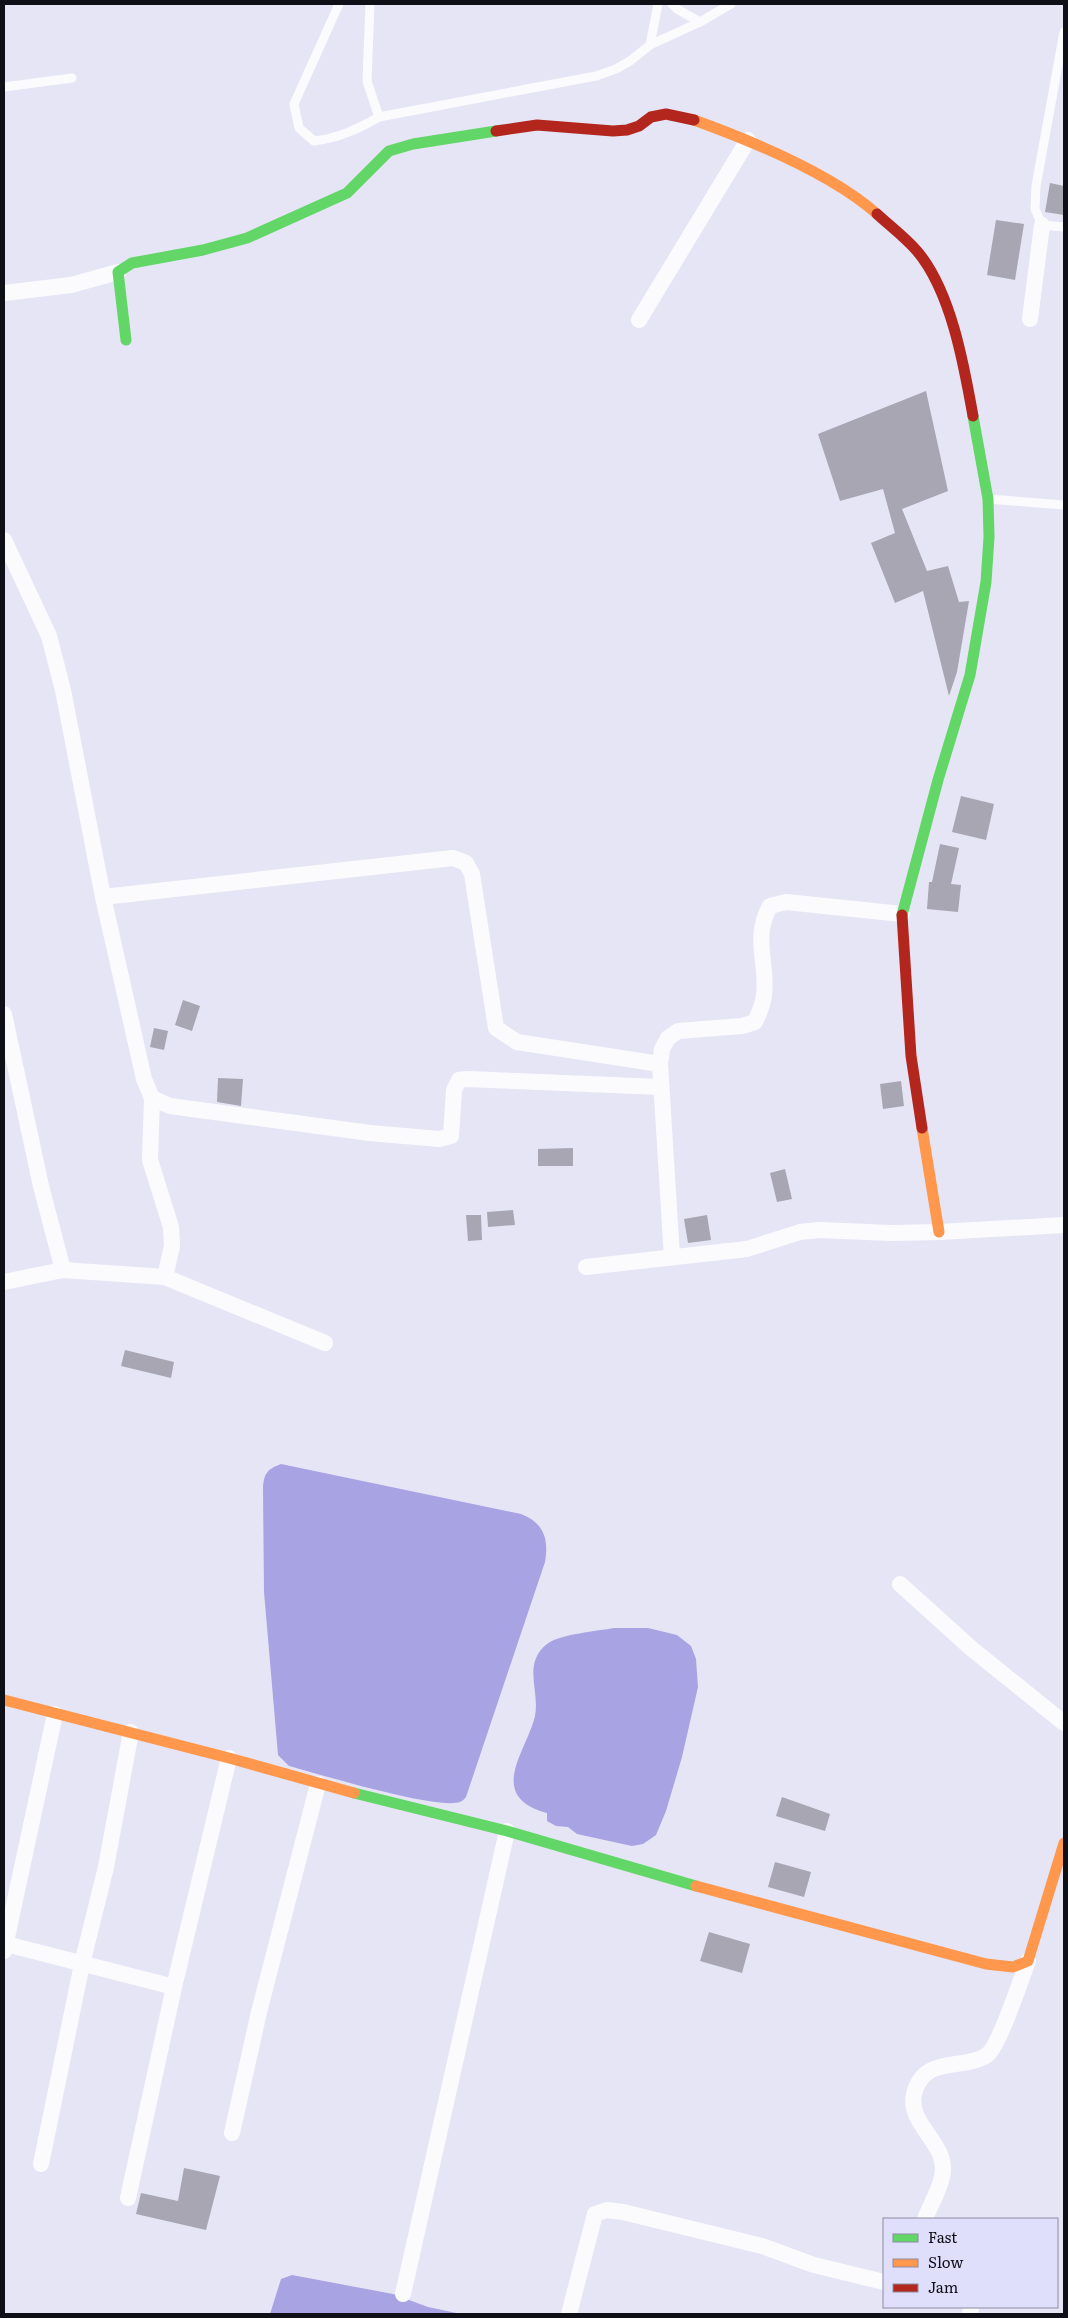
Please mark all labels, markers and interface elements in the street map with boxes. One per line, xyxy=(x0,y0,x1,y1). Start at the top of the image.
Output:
legend xyxy=(883,2218,1058,2308)
text: Fast xyxy=(928,2225,957,2248)
text: Slow xyxy=(928,2250,963,2273)
text: Jam xyxy=(928,2275,959,2298)

